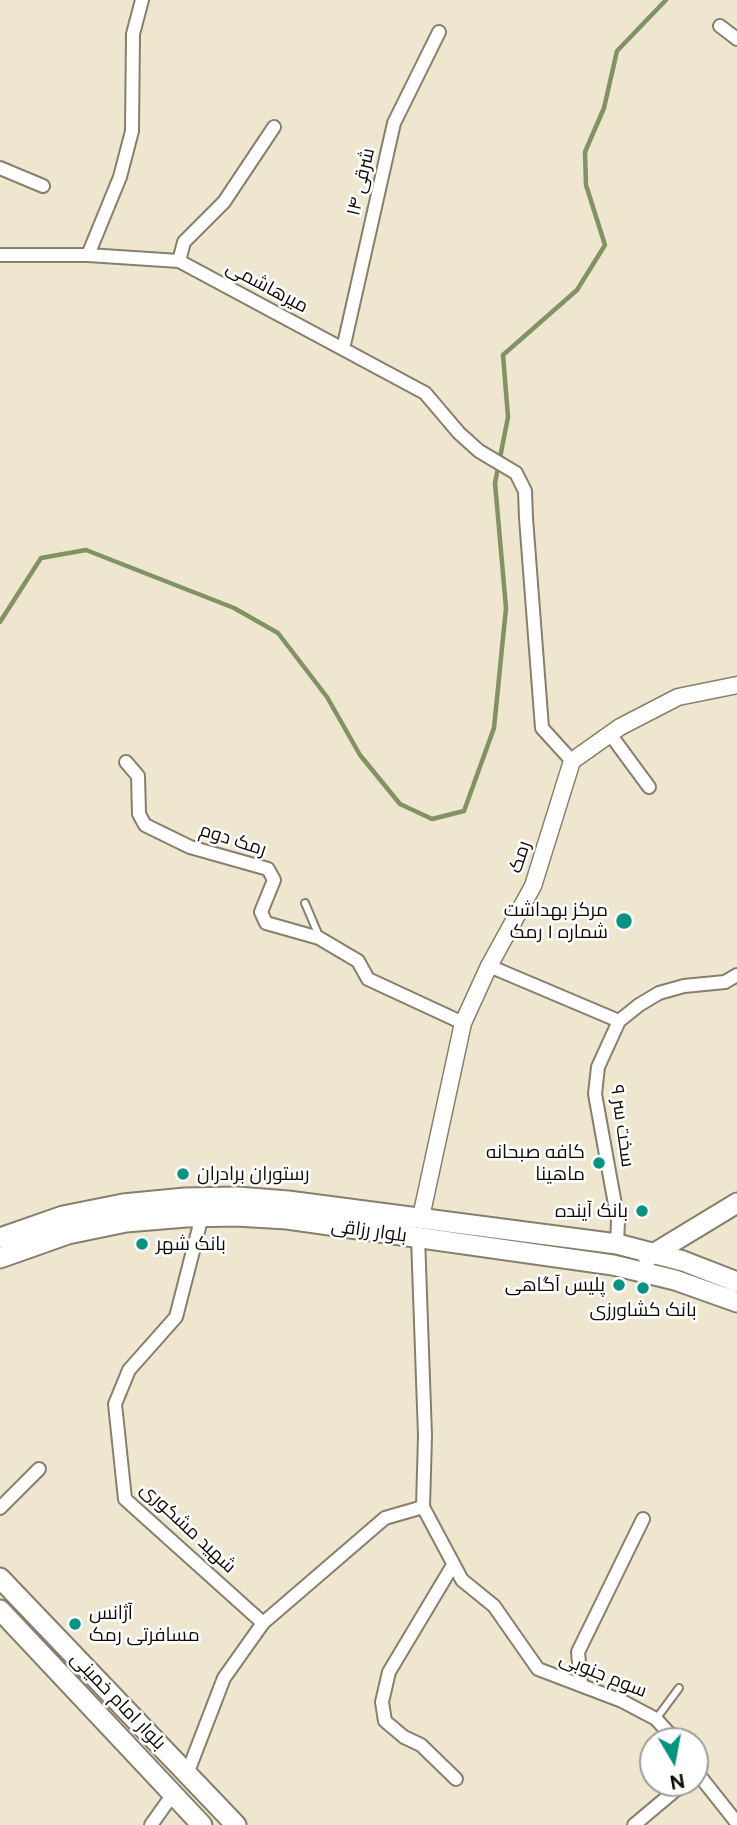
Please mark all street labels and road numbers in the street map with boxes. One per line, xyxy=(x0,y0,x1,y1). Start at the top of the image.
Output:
street label: شرقی ۱۴ xyxy=(342,146,380,218)
street label: میرهاشمی xyxy=(222,256,312,318)
street label: رمک دوم xyxy=(197,819,269,861)
street label: رمک xyxy=(504,838,536,876)
street label: سخت سر ۹ xyxy=(605,1083,639,1169)
street label: بلوار رزاقی xyxy=(330,1214,408,1248)
street label: شهید مشکوری xyxy=(135,1478,241,1578)
street label: بلوار امام خمینی xyxy=(66,1647,170,1755)
street label: سوم جنوبی xyxy=(556,1647,650,1703)

